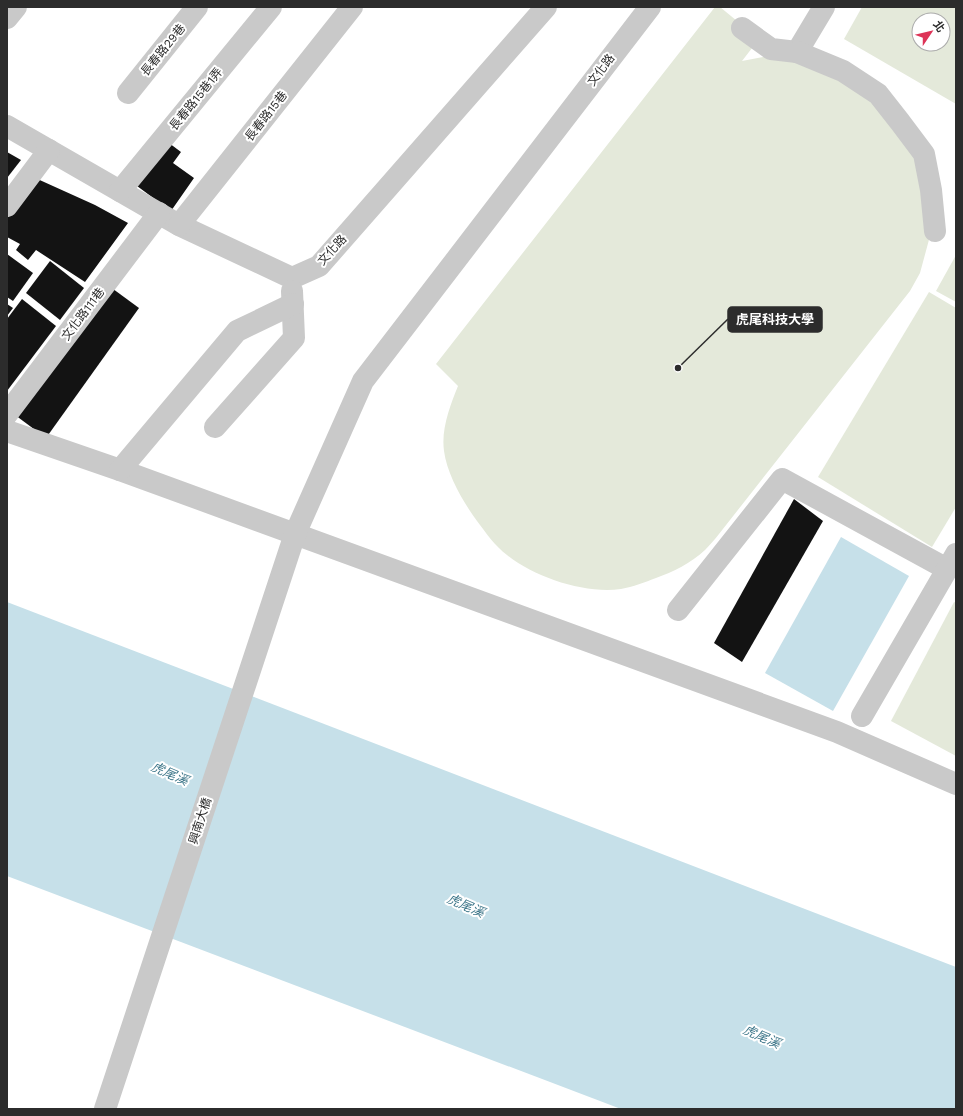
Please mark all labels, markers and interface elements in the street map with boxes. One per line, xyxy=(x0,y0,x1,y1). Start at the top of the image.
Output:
north arrow xyxy=(911,12,951,52)
text: 北 xyxy=(930,18,947,35)
street label: 長春路29巷 xyxy=(138,21,188,79)
street label: 文化路 xyxy=(585,51,617,89)
street label: 長春路15巷1弄 xyxy=(167,65,225,133)
street label: 長春路15巷 xyxy=(242,88,290,144)
street label: 文化路 xyxy=(315,232,349,268)
street label: 文化路111巷 xyxy=(59,285,107,343)
callout: 虎尾科技大學 xyxy=(728,307,822,332)
text: 虎尾科技大學 xyxy=(736,312,814,327)
water label: 虎尾溪 xyxy=(149,759,192,789)
street label: 興南大橋 xyxy=(186,796,214,846)
water label: 虎尾溪 xyxy=(445,891,488,921)
water label: 虎尾溪 xyxy=(741,1022,784,1052)

